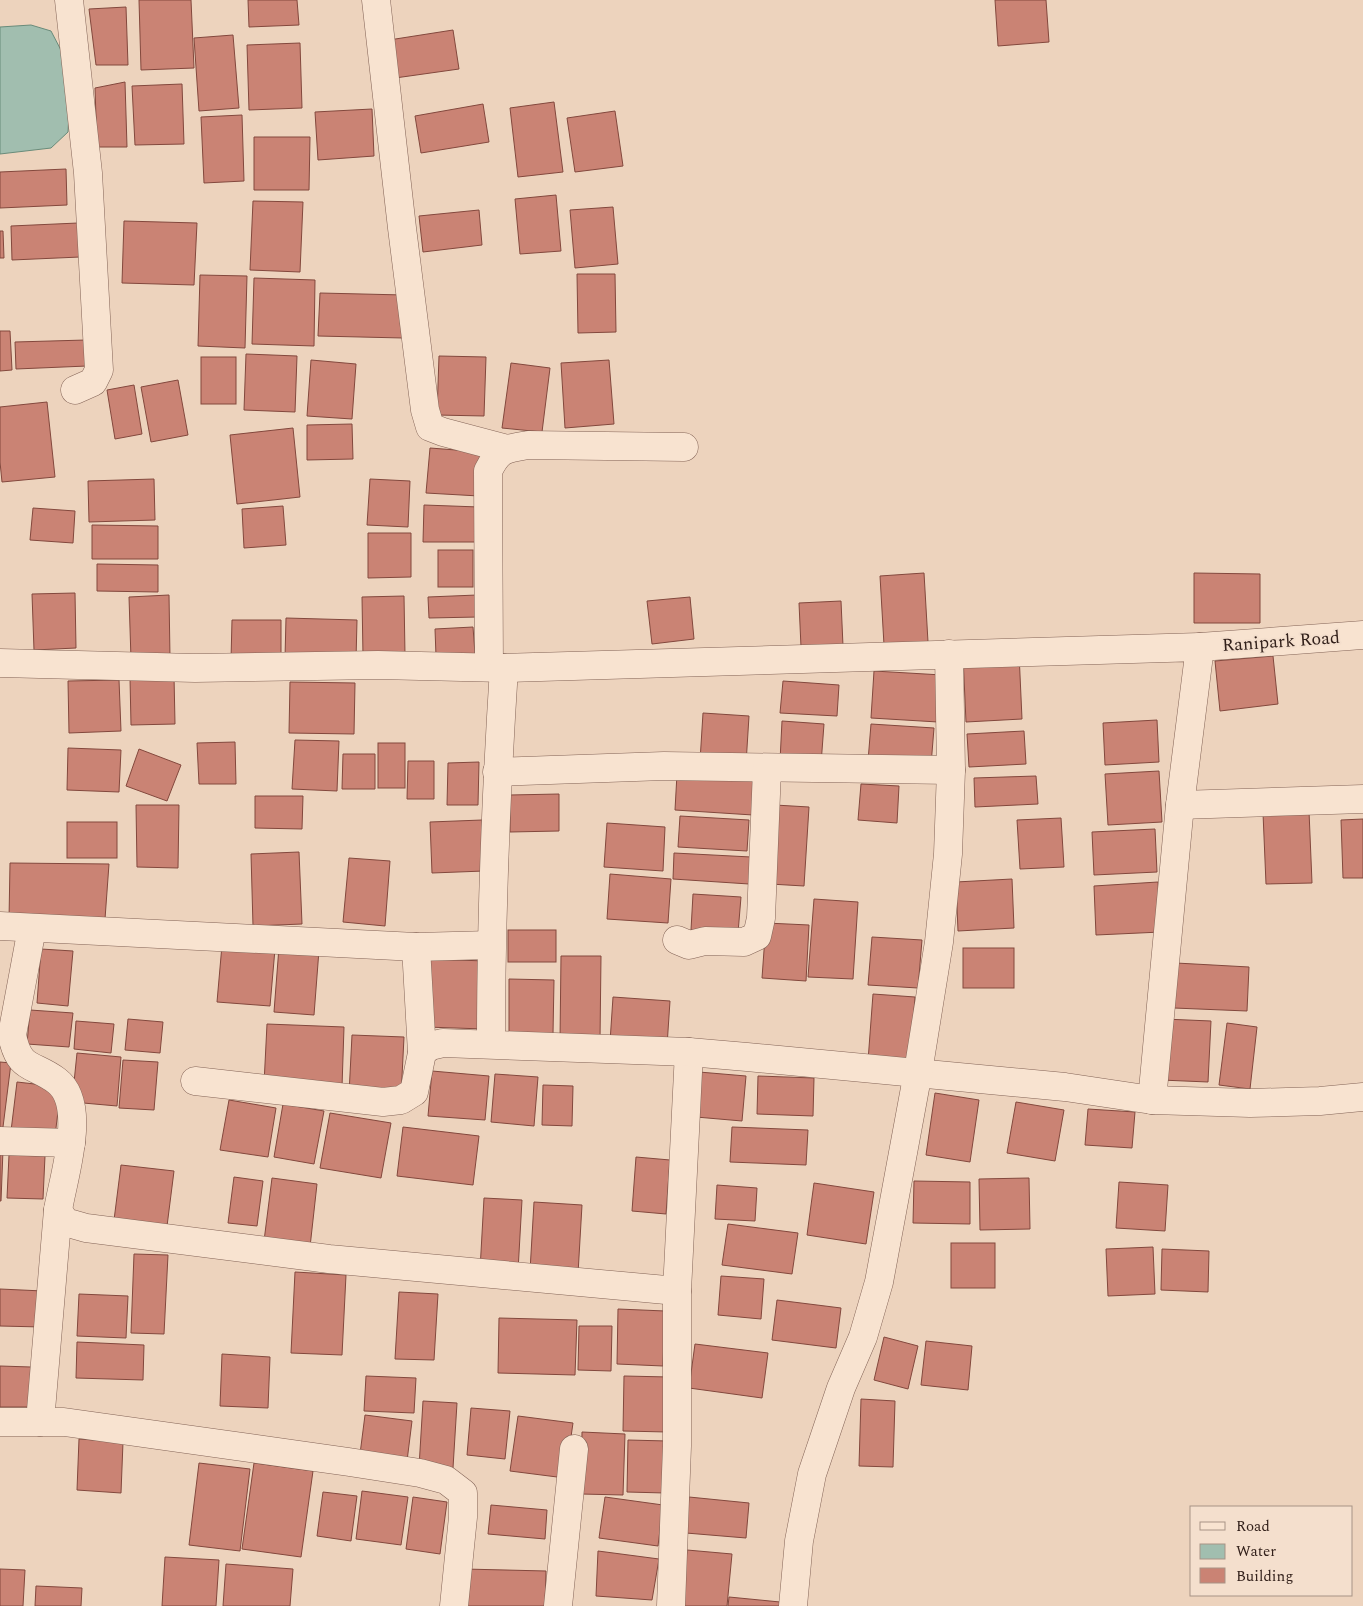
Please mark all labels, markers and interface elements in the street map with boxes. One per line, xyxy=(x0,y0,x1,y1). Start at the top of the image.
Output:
street label: Ranipark Road xyxy=(1221,624,1341,659)
legend xyxy=(1190,1506,1353,1596)
text: Road xyxy=(1236,1515,1270,1538)
text: Water xyxy=(1236,1540,1276,1563)
text: Building xyxy=(1236,1565,1293,1588)

